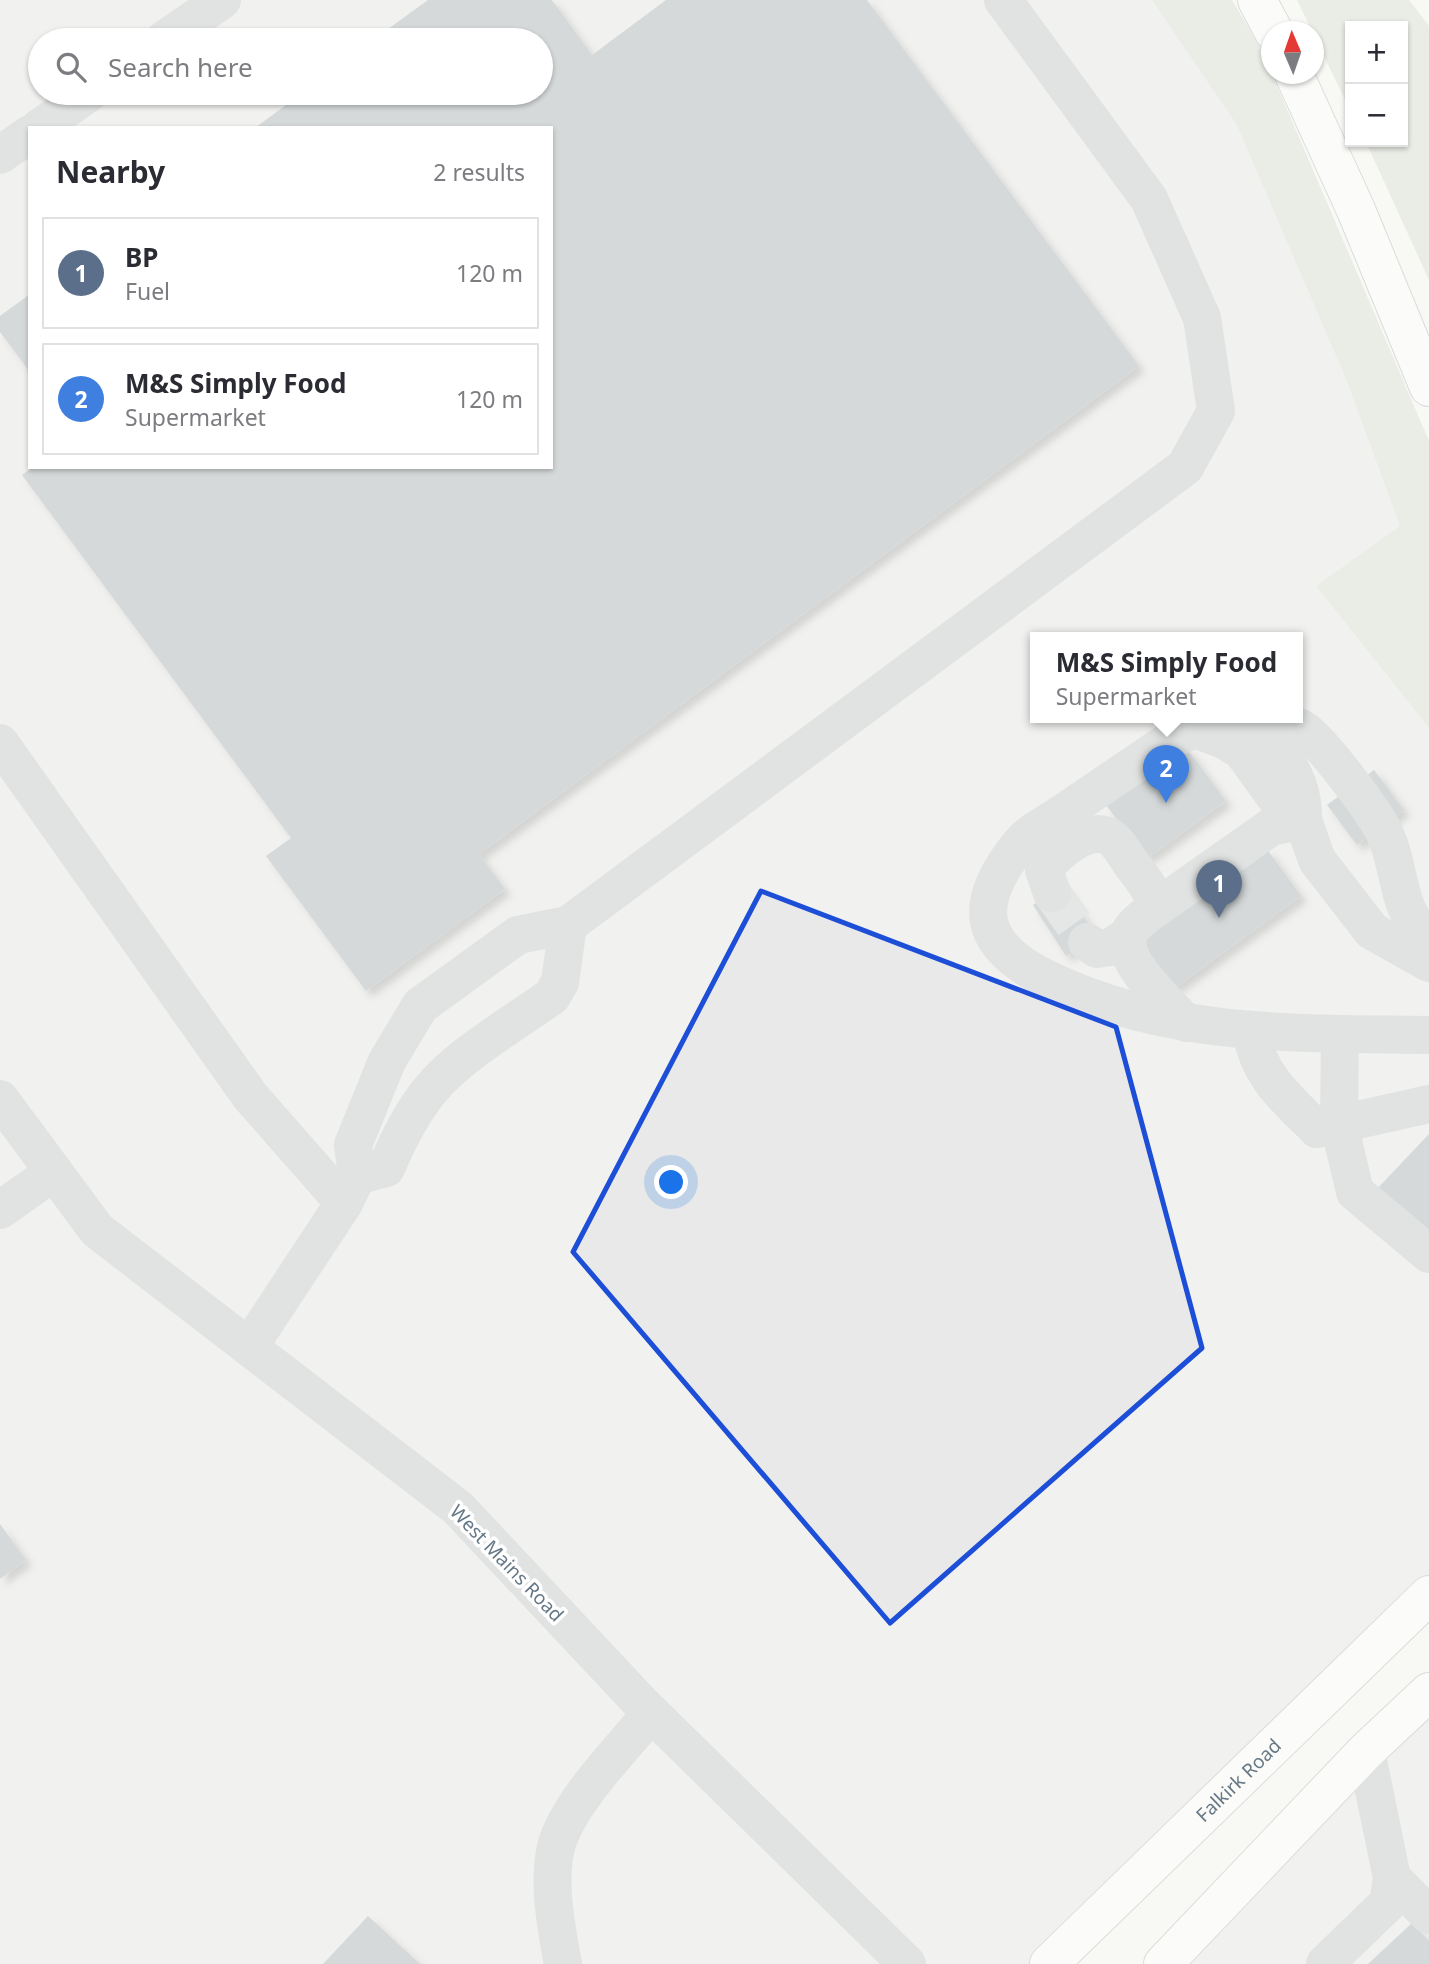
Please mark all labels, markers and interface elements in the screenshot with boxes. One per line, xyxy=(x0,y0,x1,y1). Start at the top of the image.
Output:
north arrow xyxy=(1261,21,1324,84)
map controls xyxy=(1345,21,1408,147)
button: + xyxy=(1345,21,1408,84)
search box xyxy=(28,28,553,105)
icon: search xyxy=(52,48,90,86)
text: Search here xyxy=(108,49,253,85)
button: − xyxy=(1345,84,1408,147)
text: Nearby xyxy=(56,151,165,192)
text: 2 results xyxy=(433,156,525,188)
text: BP xyxy=(125,239,158,275)
text: 1 xyxy=(74,257,88,289)
text: 120 m xyxy=(456,257,523,289)
text: Fuel xyxy=(125,275,170,307)
text: M&S Simply Food xyxy=(125,365,347,401)
text: 2 xyxy=(74,383,88,415)
text: 120 m xyxy=(456,383,523,415)
text: Supermarket xyxy=(125,401,266,433)
popup xyxy=(1030,632,1303,723)
text: M&S Simply Food xyxy=(1056,644,1277,680)
text: Supermarket xyxy=(1056,680,1197,712)
pin: 2 xyxy=(1143,745,1189,803)
pin: 1 xyxy=(1196,860,1242,918)
your location xyxy=(654,1165,688,1199)
street label: West Mains Road xyxy=(444,1499,570,1627)
street label: Falkirk Road xyxy=(1190,1733,1287,1827)

